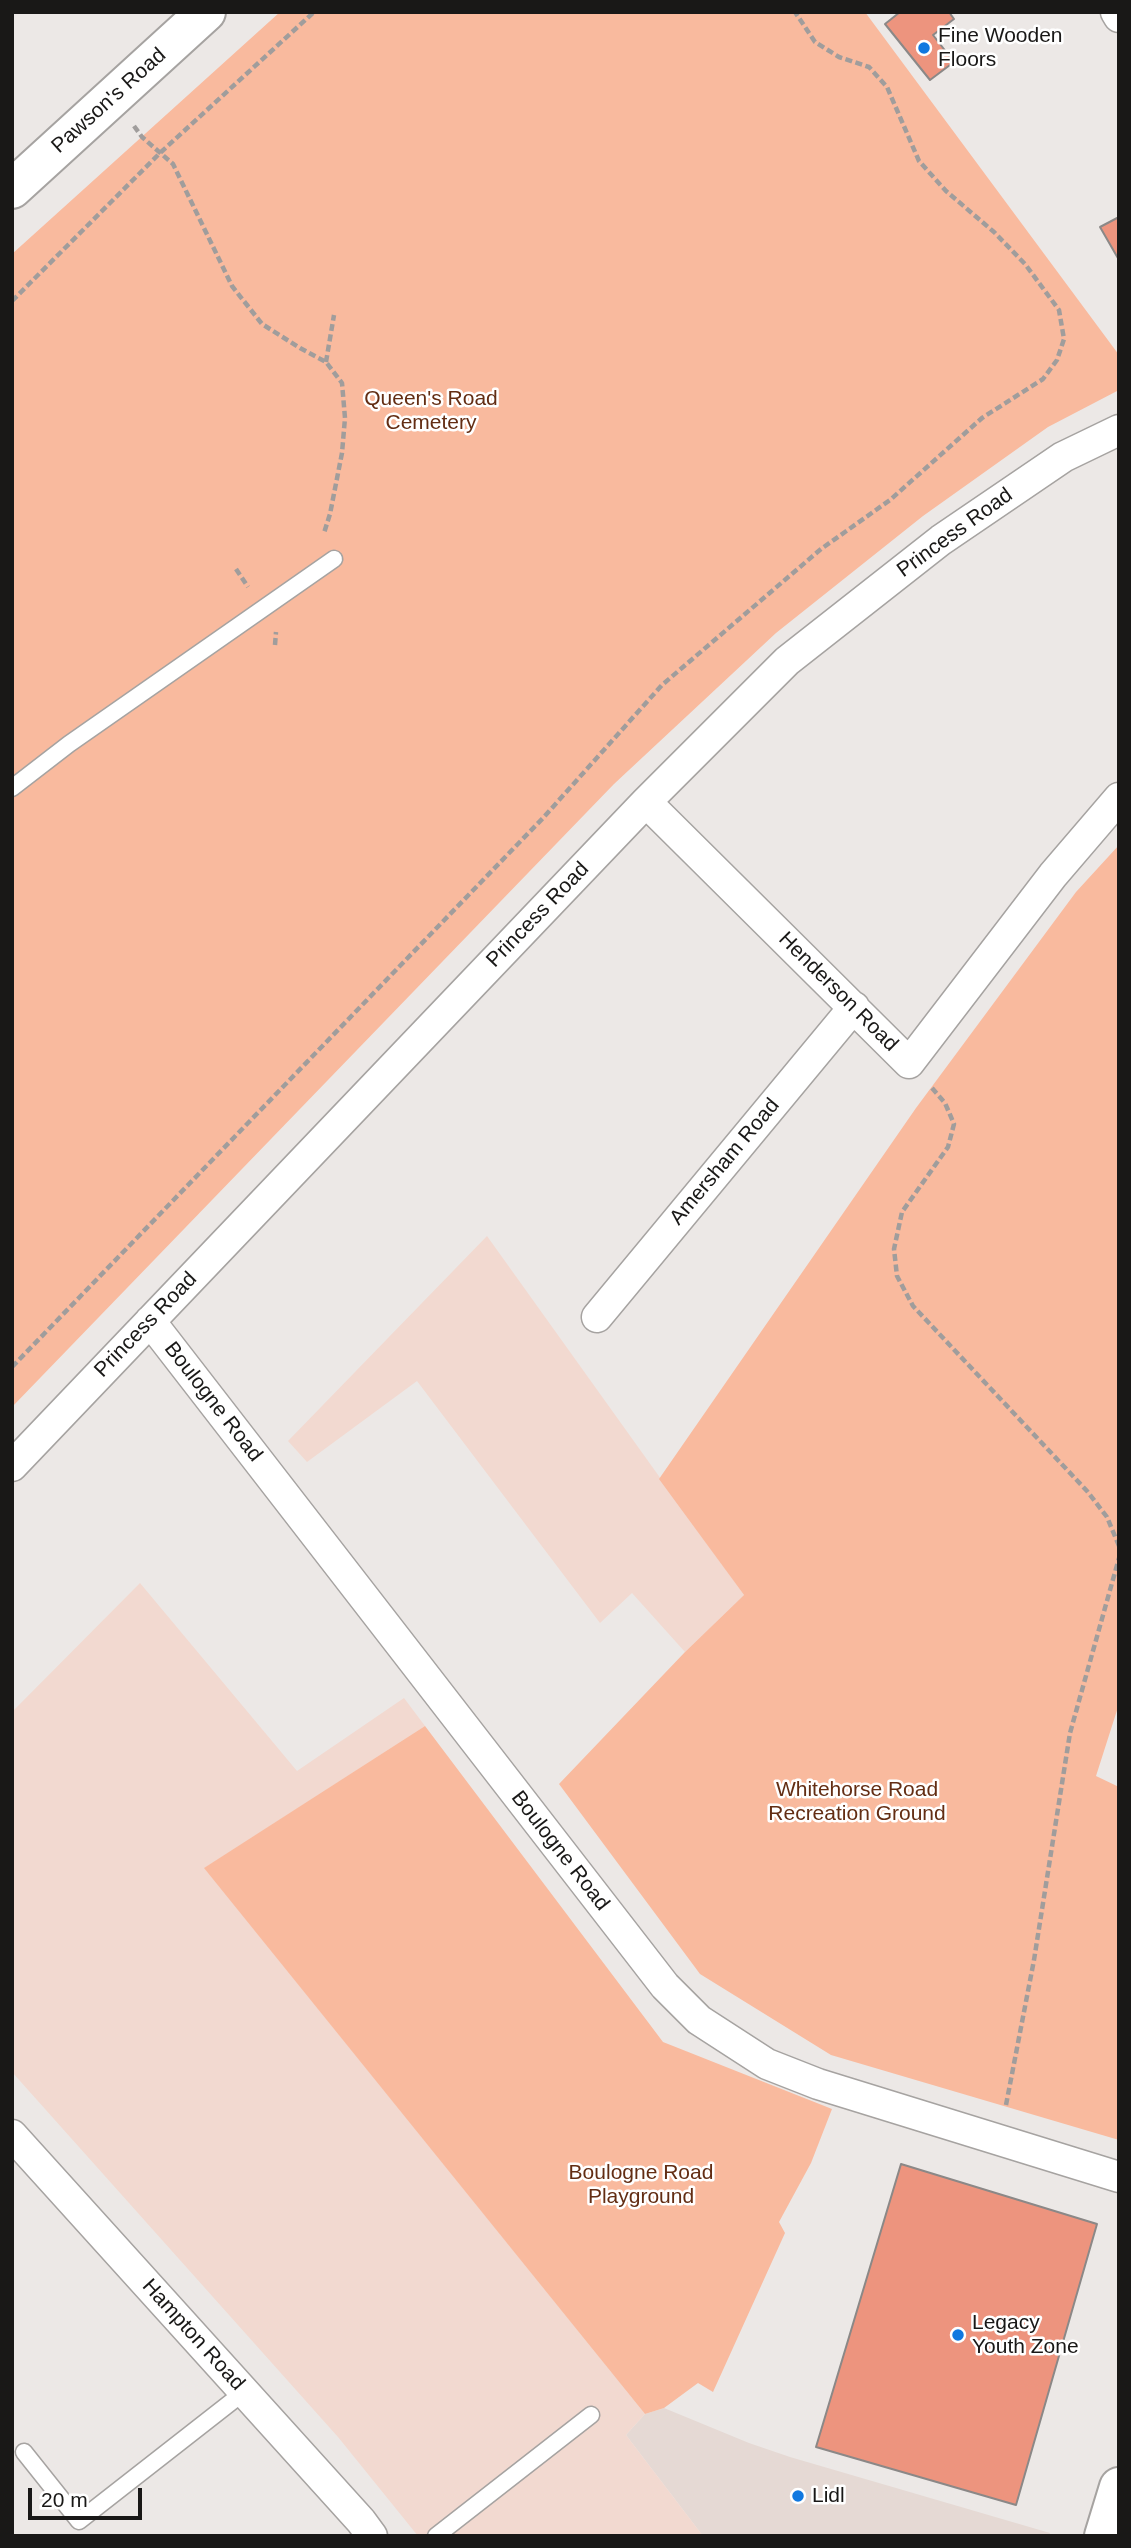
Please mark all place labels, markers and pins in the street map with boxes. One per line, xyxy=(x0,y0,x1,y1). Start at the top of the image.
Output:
place label: Fine Wooden Floors xyxy=(938,23,1063,73)
marker: Fine Wooden Floors xyxy=(916,40,932,56)
place label: Legacy Youth Zone xyxy=(972,2310,1079,2360)
marker: Legacy Youth Zone xyxy=(950,2327,966,2343)
place label: Lidl xyxy=(812,2483,845,2509)
marker: Lidl xyxy=(790,2488,806,2504)

